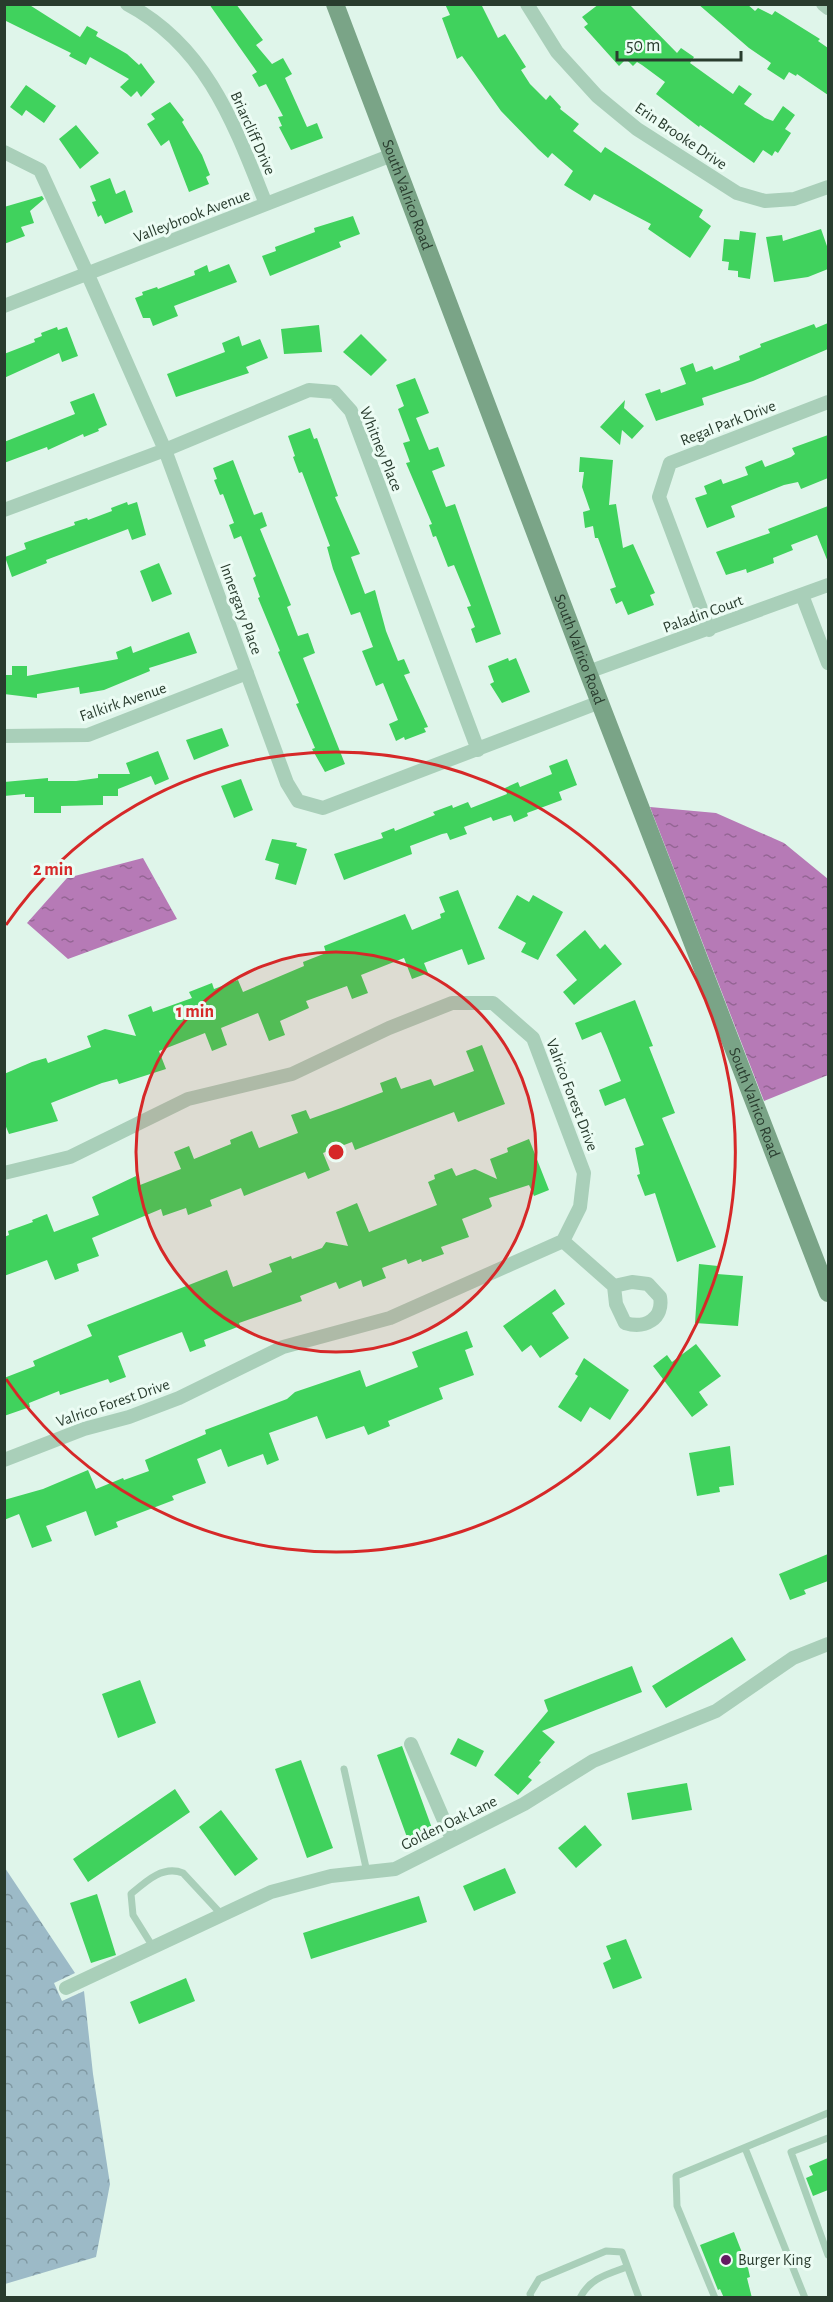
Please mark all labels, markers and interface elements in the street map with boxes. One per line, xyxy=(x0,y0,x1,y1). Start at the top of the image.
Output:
scale bar xyxy=(617,24,742,62)
text: 50 m xyxy=(626,37,660,55)
street label: Briarcliff Drive xyxy=(227,89,279,177)
street label: Erin Brooke Drive xyxy=(632,99,730,173)
street label: South Valrico Road xyxy=(379,137,435,252)
street label: Valleybrook Avenue xyxy=(132,186,253,246)
street label: Regal Park Drive xyxy=(678,398,778,448)
street label: Whitney Place xyxy=(356,404,405,494)
street label: Innergary Place xyxy=(216,561,265,657)
street label: South Valrico Road xyxy=(551,592,608,707)
street label: Paladin Court xyxy=(661,592,745,636)
street label: Falkirk Avenue xyxy=(77,680,169,724)
text: 2 min xyxy=(33,861,73,879)
text: 1 min xyxy=(176,1003,214,1021)
street label: Valrico Forest Drive xyxy=(543,1037,601,1153)
street label: South Valrico Road xyxy=(726,1045,783,1160)
centre of rings xyxy=(326,1142,346,1162)
street label: Valrico Forest Drive xyxy=(54,1376,172,1430)
street label: Golden Oak Lane xyxy=(398,1793,500,1853)
place label: Burger King xyxy=(738,2252,812,2268)
marker: Burger King xyxy=(719,2253,733,2267)

